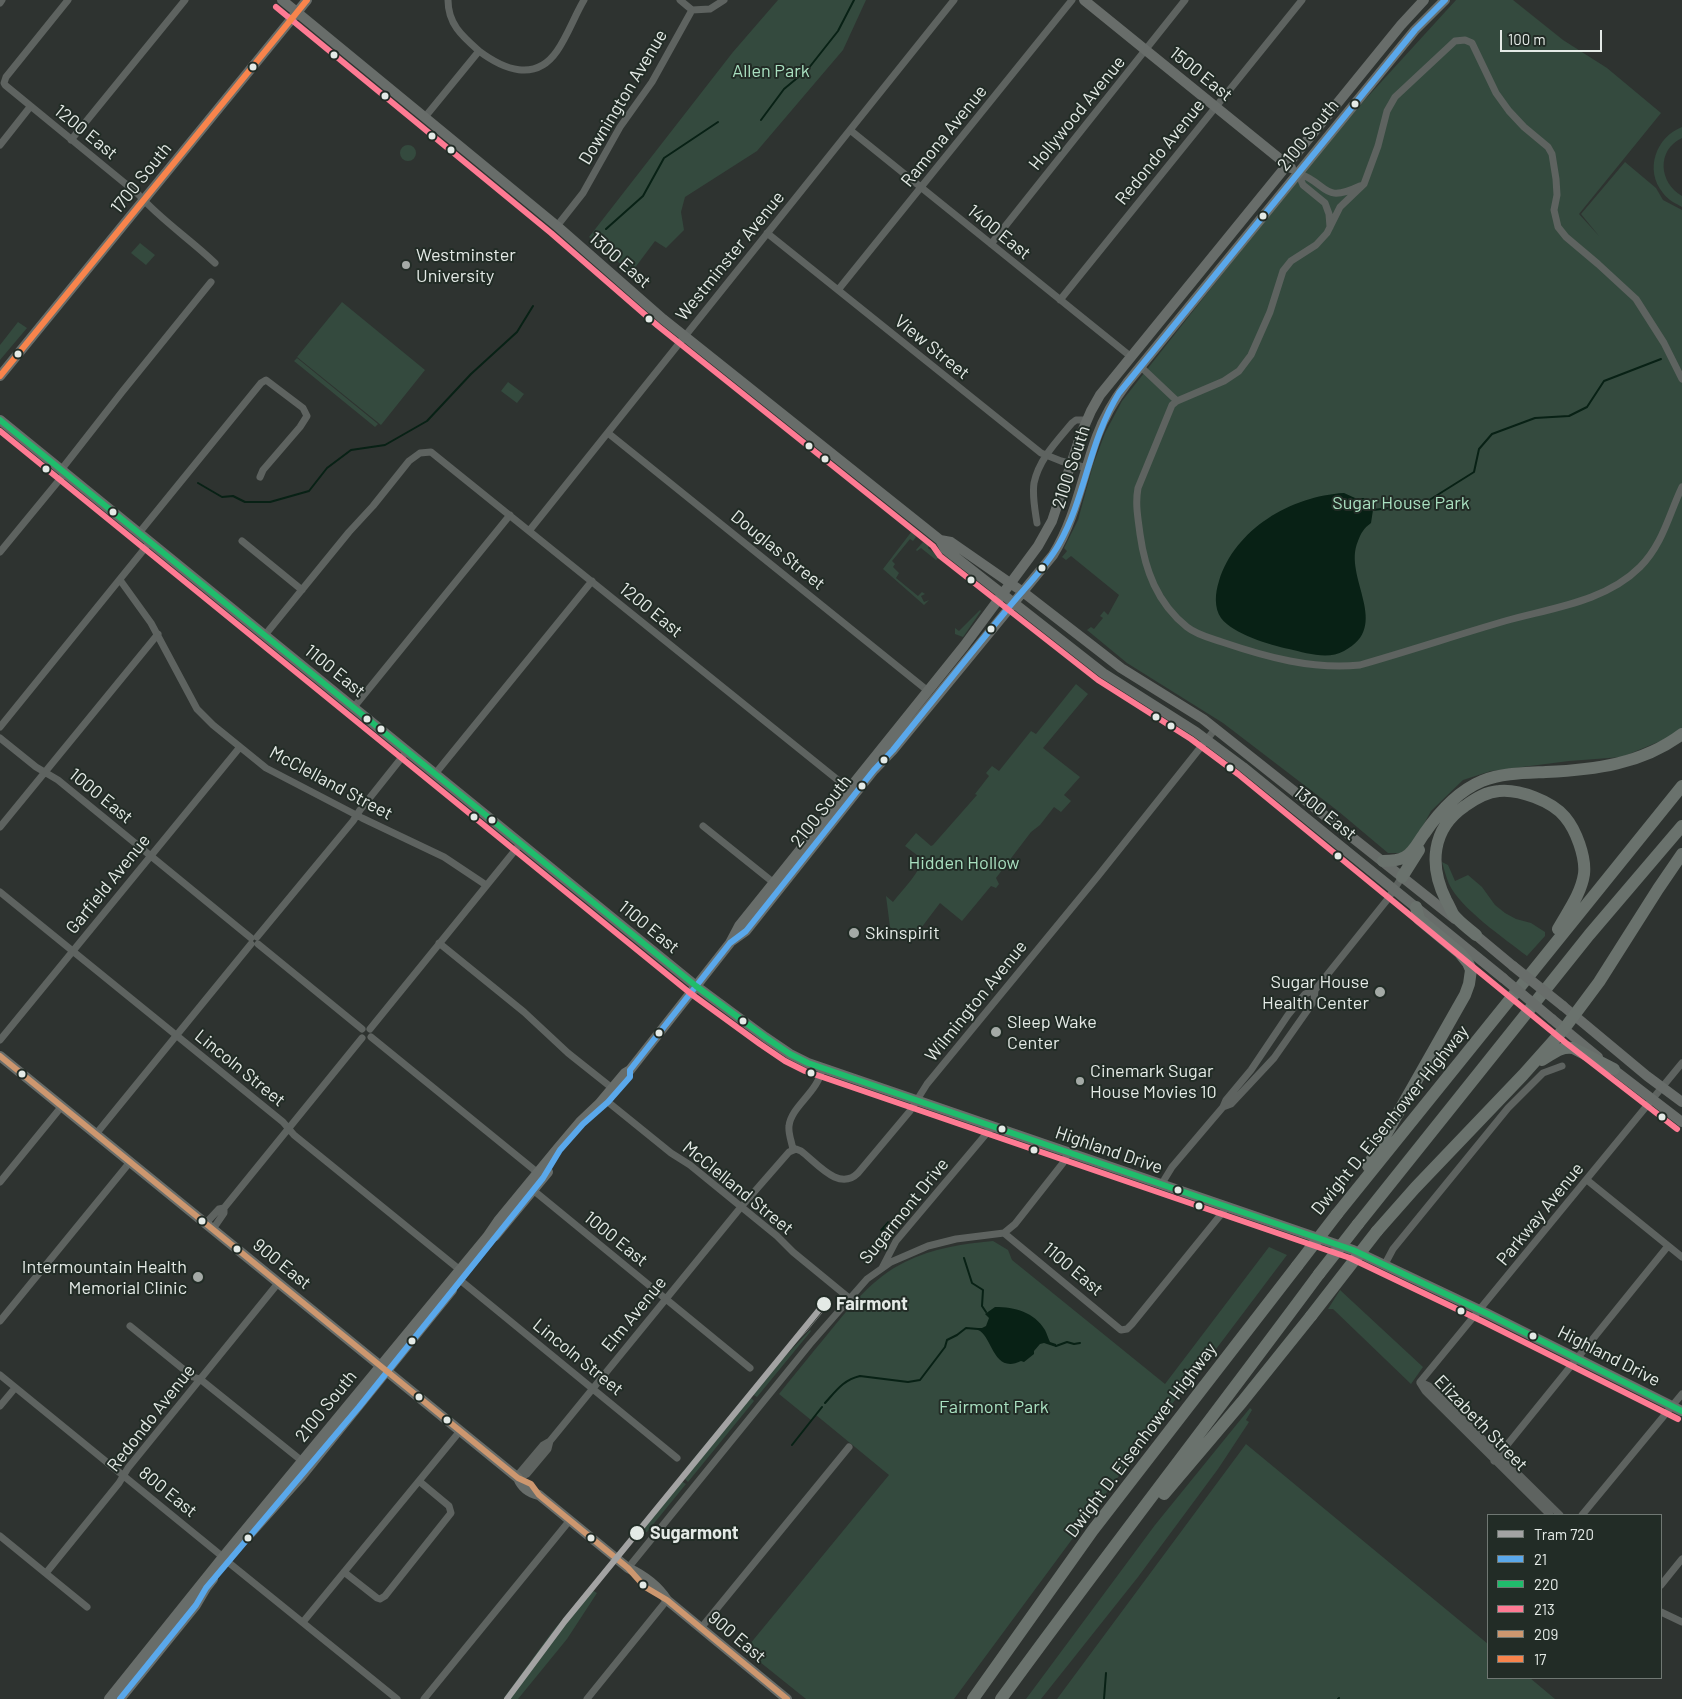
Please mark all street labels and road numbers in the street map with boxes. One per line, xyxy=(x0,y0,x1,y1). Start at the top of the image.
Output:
street label: Downington Avenue xyxy=(574,26,672,168)
street label: 1500 East xyxy=(1165,42,1237,106)
street label: Hollywood Avenue xyxy=(1024,51,1130,175)
street label: Ramona Avenue xyxy=(896,81,992,191)
street label: Redondo Avenue xyxy=(1111,95,1209,209)
street label: 2100 South xyxy=(1273,95,1343,175)
street label: 1200 East xyxy=(50,100,122,164)
street label: 1700 South xyxy=(106,138,176,218)
street label: Westminster Avenue xyxy=(671,187,789,325)
street label: 1400 East xyxy=(963,200,1035,264)
street label: 1300 East xyxy=(585,227,655,293)
street label: View Street xyxy=(890,310,974,384)
street label: 2100 South xyxy=(1047,423,1095,511)
street label: Douglas Street xyxy=(727,505,829,595)
street label: 1200 East xyxy=(615,578,687,642)
street label: 1100 East xyxy=(300,640,370,702)
street label: McClelland Street xyxy=(266,741,396,825)
street label: 1000 East xyxy=(65,764,137,828)
street label: 2100 South xyxy=(786,771,856,851)
street label: 1300 East xyxy=(1289,781,1361,845)
street label: Garfield Avenue xyxy=(61,830,155,938)
street label: 1100 East xyxy=(614,896,684,958)
street label: Wilmington Avenue xyxy=(920,936,1032,1066)
street label: Dwight D. Eisenhower Highway xyxy=(1307,1021,1473,1219)
street label: Lincoln Street xyxy=(190,1025,290,1111)
street label: Highland Drive xyxy=(1052,1122,1166,1178)
street label: McClelland Street xyxy=(678,1137,798,1239)
street label: Sugarmont Drive xyxy=(855,1154,953,1268)
street label: Parkway Avenue xyxy=(1492,1158,1588,1270)
street label: 1000 East xyxy=(580,1207,652,1271)
street label: 900 East xyxy=(249,1234,315,1294)
street label: 1100 East xyxy=(1039,1238,1107,1300)
street label: Elm Avenue xyxy=(597,1272,671,1356)
street label: Lincoln Street xyxy=(528,1314,628,1400)
street label: Highland Drive xyxy=(1554,1321,1664,1391)
street label: Dwight D. Eisenhower Highway xyxy=(1061,1338,1221,1542)
street label: Redondo Avenue xyxy=(102,1360,200,1476)
street label: 2100 South xyxy=(291,1366,361,1446)
street label: Elizabeth Street xyxy=(1430,1371,1532,1475)
street label: 800 East xyxy=(135,1462,201,1522)
street label: 900 East xyxy=(704,1607,770,1667)

